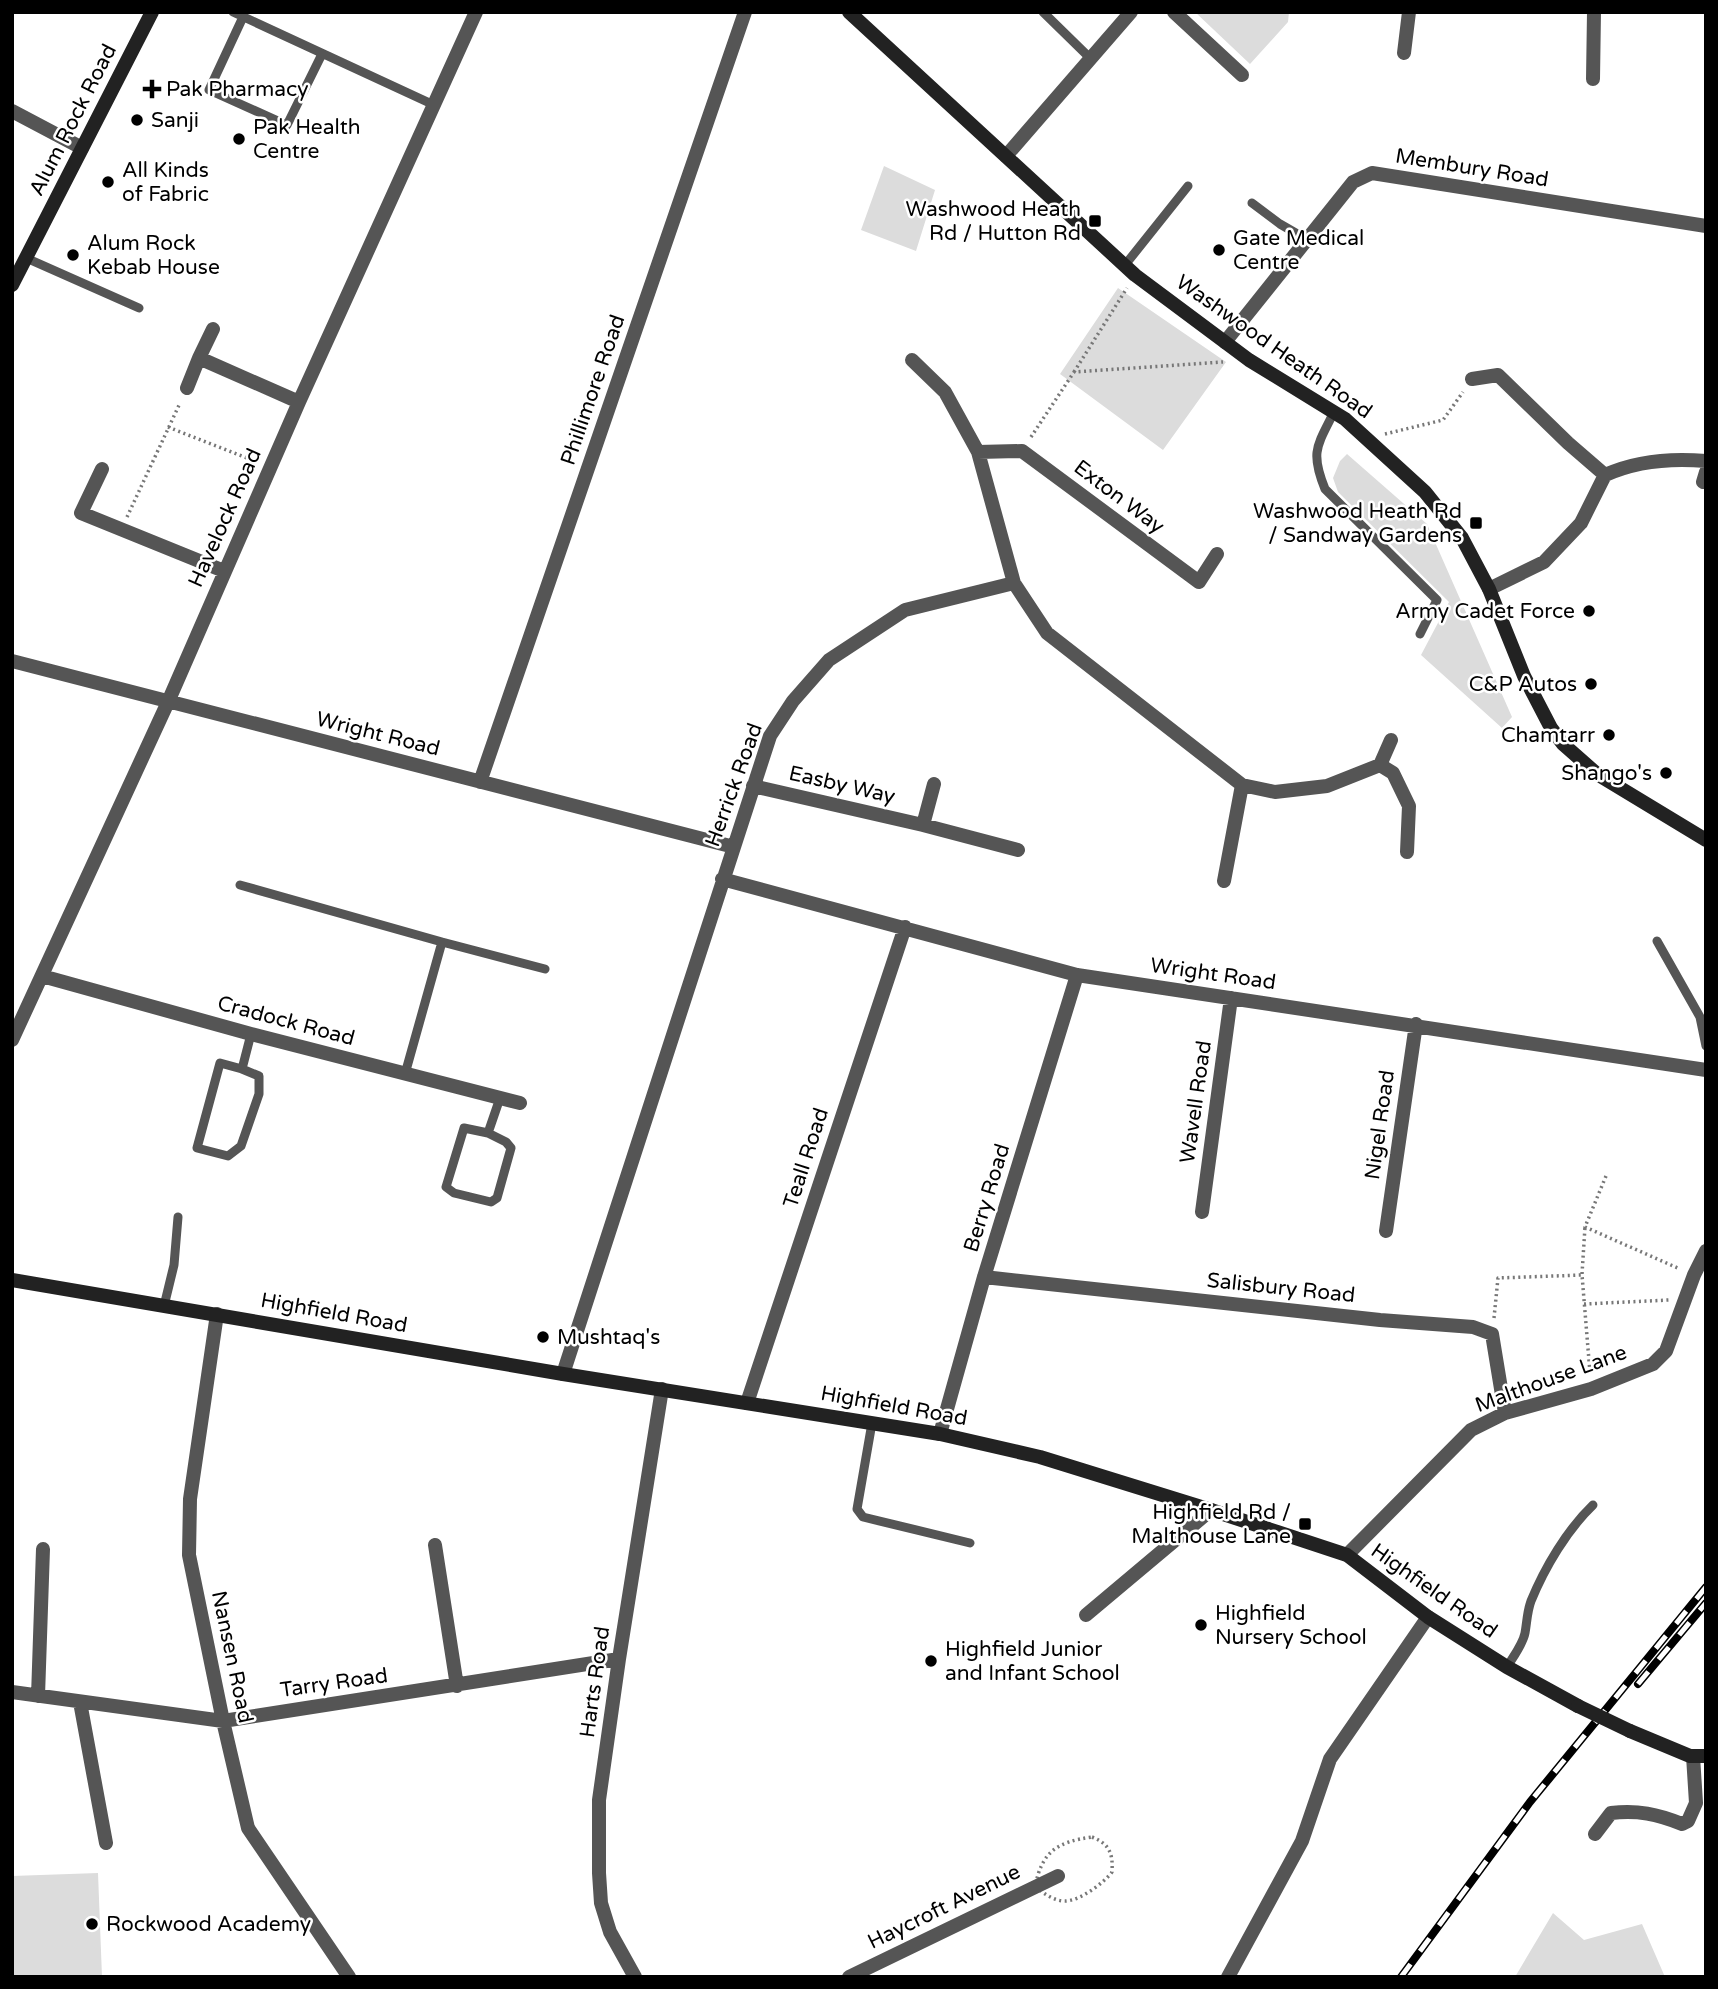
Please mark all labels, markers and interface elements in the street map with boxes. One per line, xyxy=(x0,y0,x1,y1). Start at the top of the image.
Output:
street label: Alum Rock Road xyxy=(24,40,122,200)
place label: Pak Pharmacy xyxy=(166,77,308,102)
marker: Pak Pharmacy xyxy=(144,81,160,97)
place label: Sanji xyxy=(151,108,199,133)
marker: Sanji xyxy=(129,112,145,128)
place label: Pak Health Centre xyxy=(253,115,361,164)
marker: Pak Health Centre xyxy=(231,131,247,147)
street label: Membury Road xyxy=(1394,144,1550,192)
place label: All Kinds of Fabric xyxy=(122,158,209,207)
marker: All Kinds of Fabric xyxy=(100,174,116,190)
place label: Washwood Heath Rd / Hutton Rd xyxy=(906,197,1081,246)
marker: Washwood Heath Rd / Hutton Rd xyxy=(1087,213,1103,229)
place label: Gate Medical Centre xyxy=(1233,226,1364,275)
place label: Alum Rock Kebab House xyxy=(87,231,220,280)
marker: Gate Medical Centre xyxy=(1211,242,1227,258)
marker: Alum Rock Kebab House xyxy=(65,247,81,263)
street label: Washwood Heath Road xyxy=(1171,270,1377,424)
street label: Phillimore Road xyxy=(556,311,630,469)
street label: Havelock Road xyxy=(183,445,267,591)
street label: Exton Way xyxy=(1069,455,1169,539)
place label: Washwood Heath Rd / Sandway Gardens xyxy=(1253,499,1462,548)
marker: Washwood Heath Rd / Sandway Gardens xyxy=(1468,515,1484,531)
place label: Army Cadet Force xyxy=(1395,599,1575,624)
marker: Army Cadet Force xyxy=(1581,603,1597,619)
place label: C&P Autos xyxy=(1469,672,1577,697)
marker: C&P Autos xyxy=(1583,676,1599,692)
street label: Wright Road xyxy=(314,707,442,761)
street label: Herrick Road xyxy=(700,720,768,850)
place label: Chamtarr xyxy=(1501,723,1595,748)
marker: Chamtarr xyxy=(1601,727,1617,743)
street label: Easby Way xyxy=(786,761,898,809)
place label: Shango's xyxy=(1561,761,1652,786)
marker: Shango's xyxy=(1658,765,1674,781)
street label: Wright Road xyxy=(1149,953,1277,995)
street label: Cradock Road xyxy=(215,991,357,1051)
street label: Wavell Road xyxy=(1175,1039,1217,1165)
street label: Nigel Road xyxy=(1360,1069,1400,1181)
street label: Teall Road xyxy=(778,1105,834,1211)
street label: Berry Road xyxy=(959,1141,1015,1255)
street label: Salisbury Road xyxy=(1206,1268,1356,1308)
street label: Highfield Road xyxy=(259,1288,409,1338)
place label: Mushtaq's xyxy=(557,1325,660,1350)
marker: Mushtaq's xyxy=(535,1329,551,1345)
street label: Malthouse Lane xyxy=(1472,1340,1630,1418)
street label: Highfield Road xyxy=(819,1381,969,1431)
place label: Highfield Rd / Malthouse Lane xyxy=(1131,1500,1291,1549)
marker: Highfield Rd / Malthouse Lane xyxy=(1297,1516,1313,1532)
street label: Highfield Road xyxy=(1366,1538,1502,1644)
street label: Nansen Road xyxy=(206,1589,258,1725)
place label: Highfield Nursery School xyxy=(1215,1601,1367,1650)
marker: Highfield Nursery School xyxy=(1193,1617,1209,1633)
street label: Harts Road xyxy=(575,1625,615,1739)
place label: Highfield Junior and Infant School xyxy=(945,1637,1120,1686)
marker: Highfield Junior and Infant School xyxy=(923,1653,939,1669)
street label: Tarry Road xyxy=(279,1663,389,1703)
street label: Haycroft Avenue xyxy=(864,1859,1024,1955)
place label: Rockwood Academy xyxy=(106,1912,311,1937)
marker: Rockwood Academy xyxy=(84,1916,100,1932)

